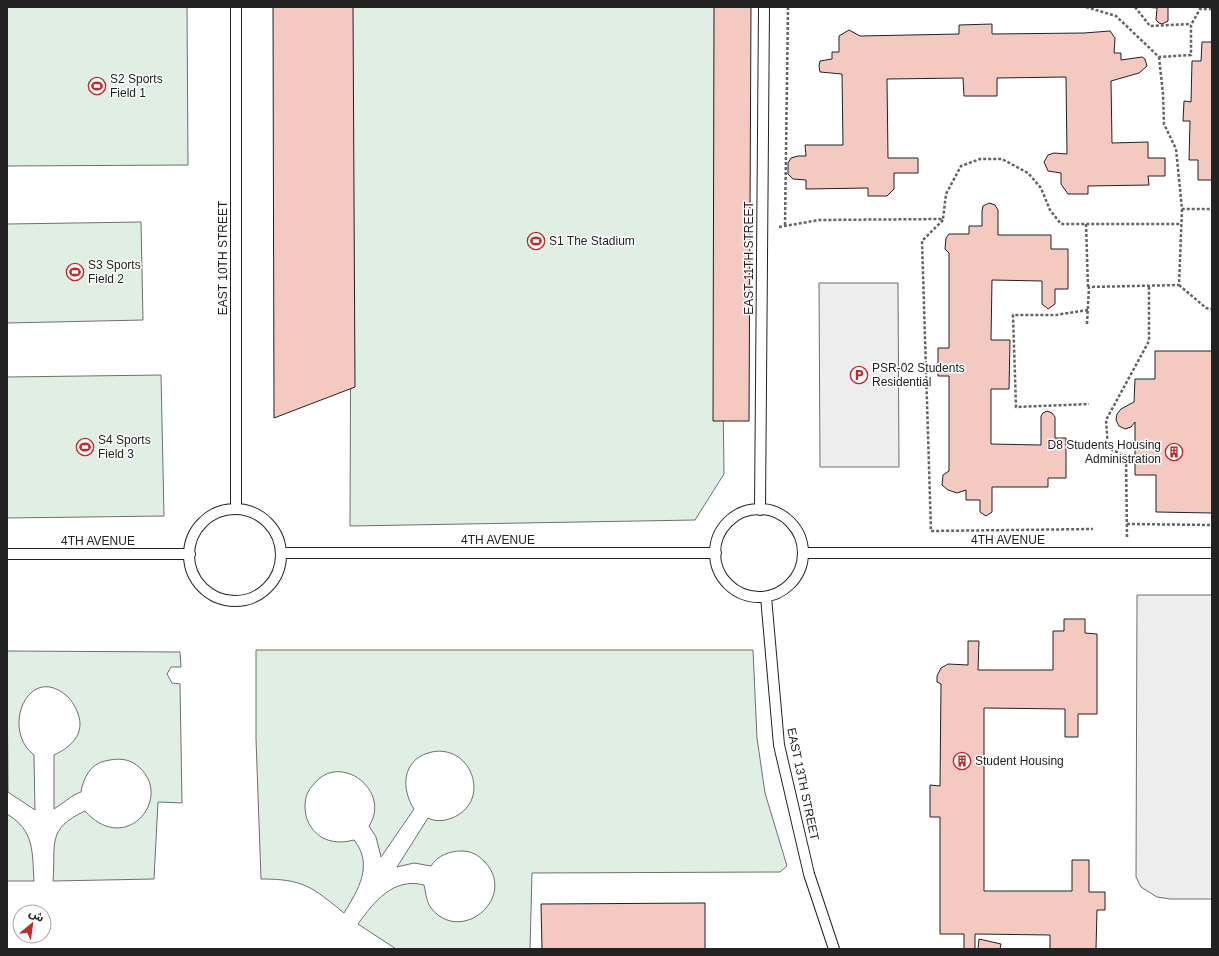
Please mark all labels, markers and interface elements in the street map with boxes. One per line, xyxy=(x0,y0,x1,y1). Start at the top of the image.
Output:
place label: S2 Sports Field 1 xyxy=(110,72,163,100)
sports icon: S2 Sports Field 1 xyxy=(87,76,107,96)
street label: EAST 10TH STREET xyxy=(216,200,230,315)
street label: EAST 11TH STREET xyxy=(742,201,756,315)
sports icon: S1 The Stadium xyxy=(526,231,546,251)
place label: S1 The Stadium xyxy=(549,234,635,248)
place label: S3 Sports Field 2 xyxy=(88,258,141,286)
sports icon: S3 Sports Field 2 xyxy=(65,262,85,282)
place label: PSR-02 Students Residential xyxy=(872,361,965,389)
parking icon: PSR-02 Students Residential xyxy=(849,365,869,385)
place label: S4 Sports Field 3 xyxy=(98,433,151,461)
sports icon: S4 Sports Field 3 xyxy=(75,437,95,457)
place label: D8 Students Housing Administration xyxy=(1048,438,1161,466)
building icon: D8 Students Housing Administration xyxy=(1164,442,1184,462)
street label: 4TH AVENUE xyxy=(461,533,535,547)
street label: 4TH AVENUE xyxy=(971,533,1045,547)
street label: 4TH AVENUE xyxy=(61,534,135,548)
street label: EAST 13TH STREET xyxy=(784,727,822,842)
building icon: Student Housing xyxy=(952,751,972,771)
place label: Student Housing xyxy=(975,754,1064,768)
north arrow xyxy=(12,904,52,944)
text: ش xyxy=(27,906,46,925)

